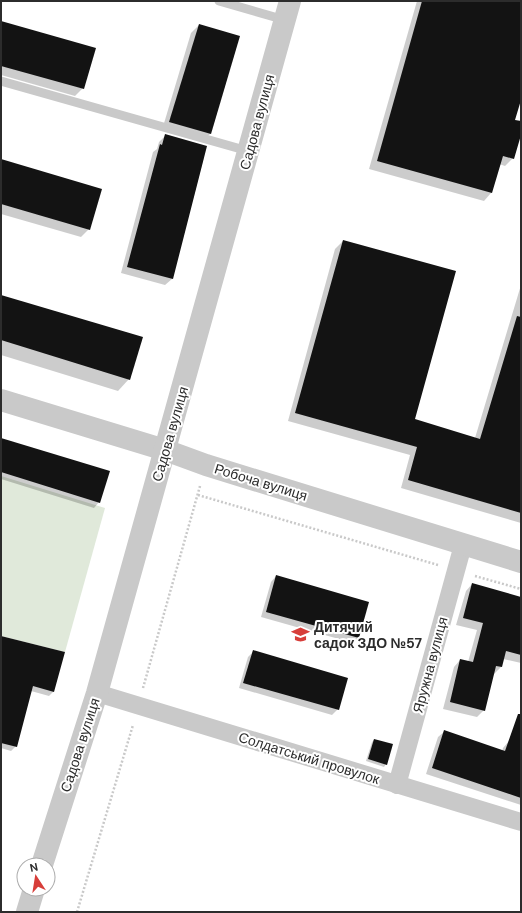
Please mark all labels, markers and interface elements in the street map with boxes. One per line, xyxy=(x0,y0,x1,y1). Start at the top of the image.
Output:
street label: Садова вулиця xyxy=(236,72,278,172)
street label: Садова вулиця xyxy=(148,384,192,484)
street label: Робоча вулиця xyxy=(212,459,310,505)
street label: Яружна вулиця xyxy=(409,615,451,715)
place label: Дитячий садок ЗДО №57 xyxy=(314,618,423,652)
school or university icon: Дитячий садок ЗДО №57 xyxy=(291,625,311,645)
street label: Садова вулиця xyxy=(56,696,104,794)
street label: Солдатський провулок xyxy=(236,728,383,788)
north arrow xyxy=(16,857,56,897)
text: N xyxy=(29,860,39,875)

